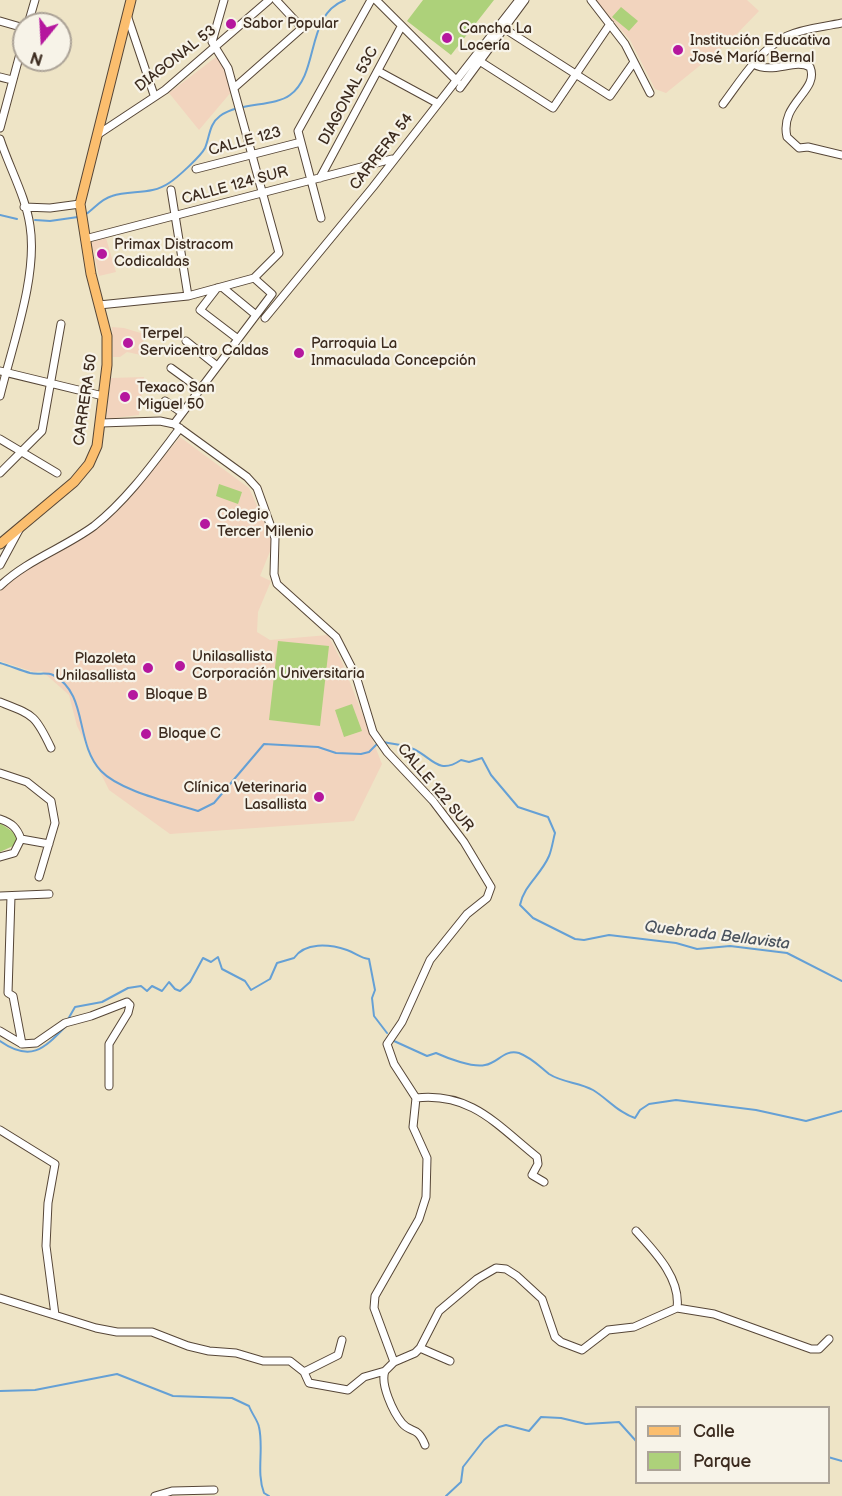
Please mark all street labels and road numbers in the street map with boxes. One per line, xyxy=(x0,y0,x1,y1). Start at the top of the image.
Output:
street label: DIAGONAL 53 xyxy=(132,22,220,96)
street label: DIAGONAL 53C xyxy=(316,44,382,148)
street label: CARRERA 54 xyxy=(346,110,418,194)
street label: CALLE 123 xyxy=(207,124,283,160)
street label: CALLE 124 SUR xyxy=(180,163,290,209)
street label: CARRERA 50 xyxy=(71,353,101,447)
street label: CALLE 122 SUR xyxy=(393,740,477,836)

